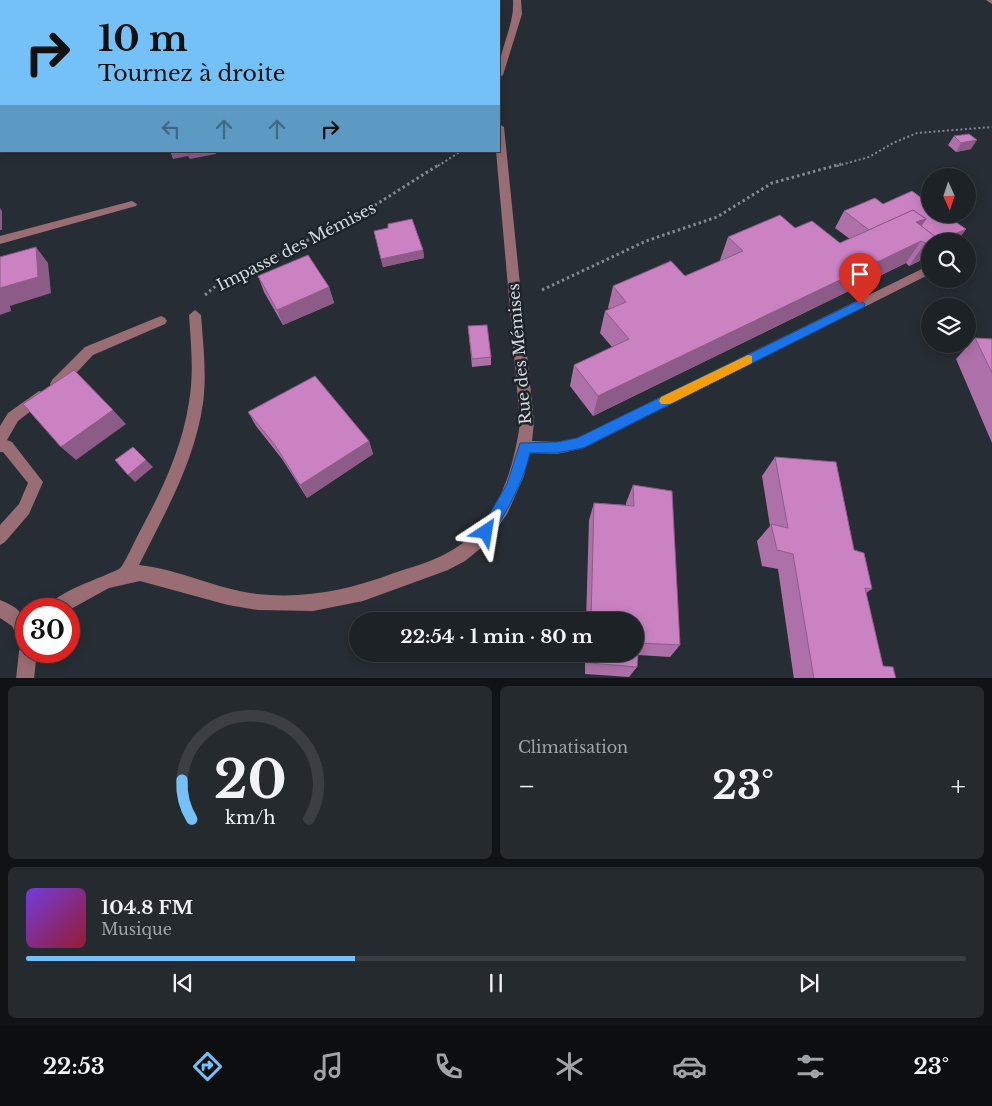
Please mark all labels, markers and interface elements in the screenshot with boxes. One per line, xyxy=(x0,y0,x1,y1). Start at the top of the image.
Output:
text: 10 m xyxy=(98,17,188,60)
icon: right xyxy=(15,20,80,85)
text: Tournez à droite xyxy=(98,60,285,87)
icon: left xyxy=(157,115,185,143)
icon: ahead xyxy=(210,115,238,143)
icon: ahead xyxy=(263,115,291,143)
icon: right xyxy=(316,115,344,143)
north arrow xyxy=(921,168,976,222)
map controls xyxy=(921,168,976,353)
street label: Impasse des Mémises xyxy=(213,197,379,295)
button: search xyxy=(921,233,976,288)
pin xyxy=(839,253,881,304)
icon: arrive xyxy=(846,260,874,288)
street label: Rue des Mémises xyxy=(503,283,535,425)
button: layers xyxy=(921,298,976,353)
position arrow xyxy=(459,505,511,557)
speed limit sign: 30 xyxy=(15,598,80,663)
text: 22:54 · 1 min · 80 m xyxy=(400,625,593,648)
text: Climatisation xyxy=(518,737,628,757)
text: 20 xyxy=(213,748,287,812)
text: 23° xyxy=(712,762,774,809)
text: − xyxy=(518,769,536,804)
text: + xyxy=(951,769,966,804)
text: km/h xyxy=(225,807,275,829)
text: 104.8 FM xyxy=(101,896,193,919)
text: Musique xyxy=(101,919,172,939)
icon: previous xyxy=(169,969,197,997)
icon: pause xyxy=(482,969,510,997)
icon: next xyxy=(795,969,823,997)
icon: directions xyxy=(190,1049,225,1084)
icon: music xyxy=(311,1049,346,1084)
icon: phone xyxy=(431,1049,466,1084)
icon: climate xyxy=(552,1049,587,1084)
icon: car xyxy=(672,1049,707,1084)
icon: filters xyxy=(793,1049,828,1084)
text: 22:53 xyxy=(43,1053,105,1080)
text: 23° xyxy=(913,1053,949,1080)

